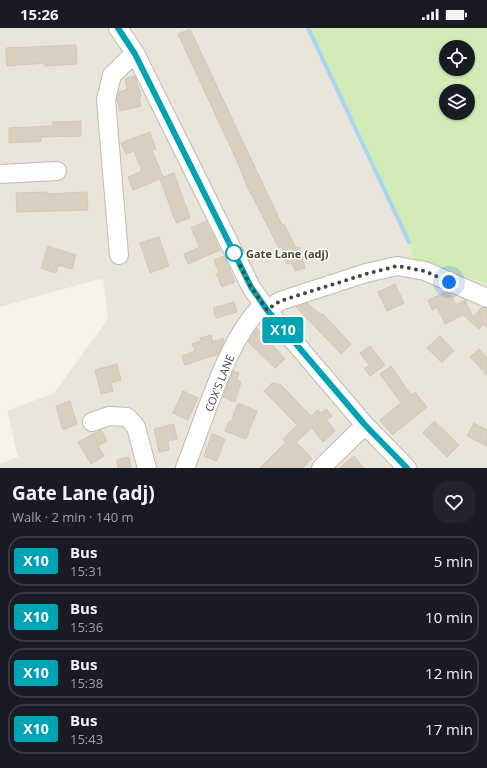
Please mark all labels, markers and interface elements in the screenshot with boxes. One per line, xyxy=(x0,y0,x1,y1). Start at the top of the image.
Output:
text: 15:26 xyxy=(20,4,59,24)
map controls xyxy=(439,40,475,120)
button: locate xyxy=(439,40,475,76)
button: layers xyxy=(439,84,475,120)
marker: Gate Lane (adj) xyxy=(225,244,243,262)
place label: Gate Lane (adj) xyxy=(246,246,329,261)
your location xyxy=(439,272,459,292)
line badge: X10 xyxy=(260,317,306,343)
text: X10 xyxy=(270,320,296,339)
street label: COX'S LANE xyxy=(201,352,237,414)
text: Gate Lane (adj) xyxy=(12,480,155,506)
button: heart xyxy=(433,481,475,523)
text: Walk · 2 min · 140 m xyxy=(12,508,134,526)
text: Bus xyxy=(70,542,97,562)
text: X10 xyxy=(23,551,49,570)
text: 5 min xyxy=(434,551,473,571)
text: 15:31 xyxy=(70,562,103,580)
text: Bus xyxy=(70,598,97,618)
text: X10 xyxy=(23,607,49,626)
text: 10 min xyxy=(425,607,473,627)
text: 15:36 xyxy=(70,618,103,636)
text: Bus xyxy=(70,654,97,674)
text: X10 xyxy=(23,663,49,682)
text: 12 min xyxy=(425,663,473,683)
text: 15:38 xyxy=(70,674,103,692)
text: Bus xyxy=(70,710,97,730)
text: X10 xyxy=(23,719,49,738)
text: 17 min xyxy=(425,719,473,739)
text: 15:43 xyxy=(70,730,103,748)

